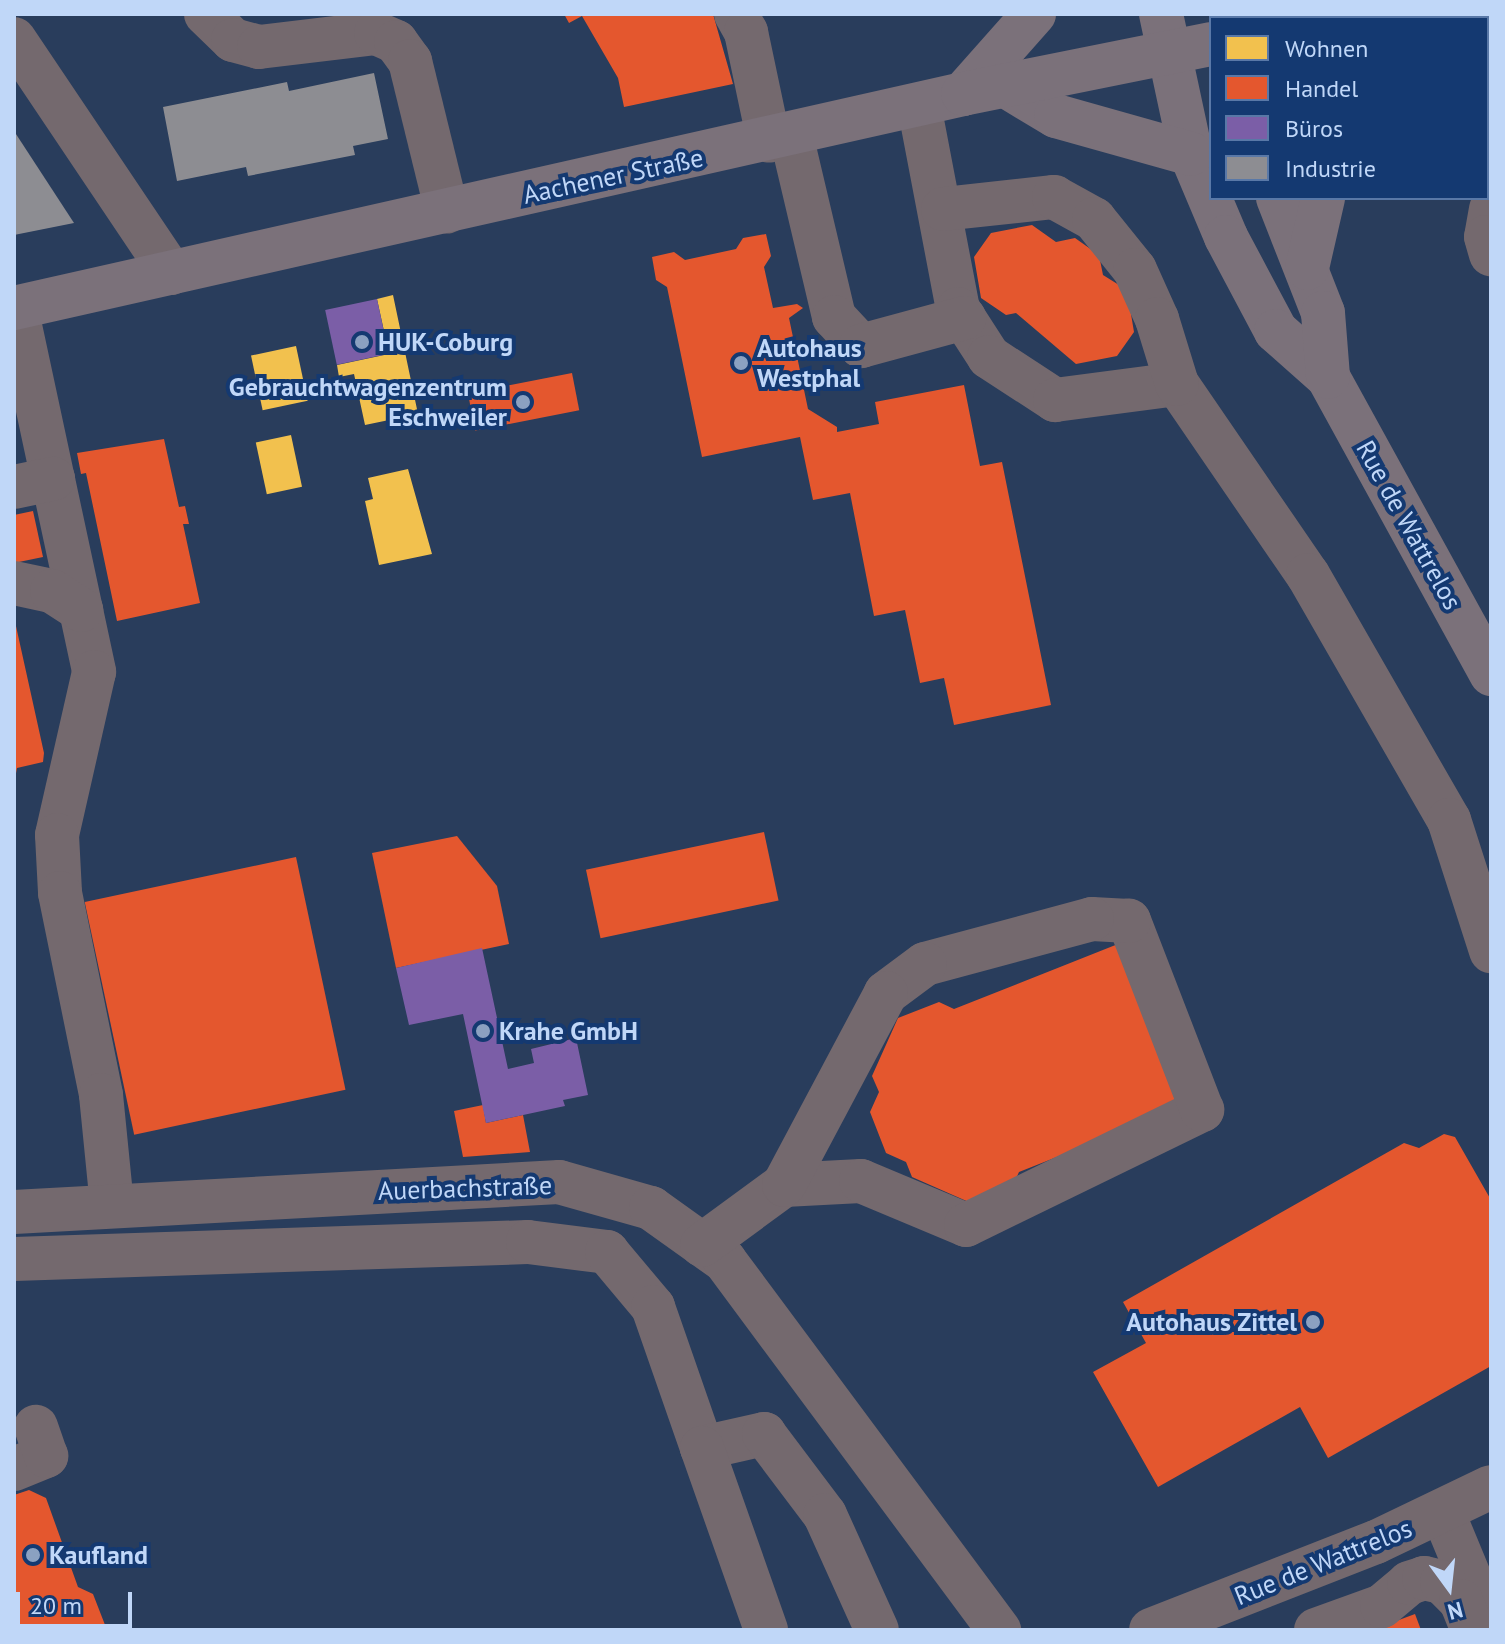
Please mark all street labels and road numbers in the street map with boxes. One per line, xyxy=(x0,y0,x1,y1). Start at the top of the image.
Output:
street label: Aachener Straße xyxy=(520,142,706,210)
street label: Rue de Wattrelos xyxy=(1350,435,1468,615)
street label: Auerbachstraße xyxy=(377,1169,553,1207)
street label: Rue de Wattrelos xyxy=(1230,1512,1416,1612)

